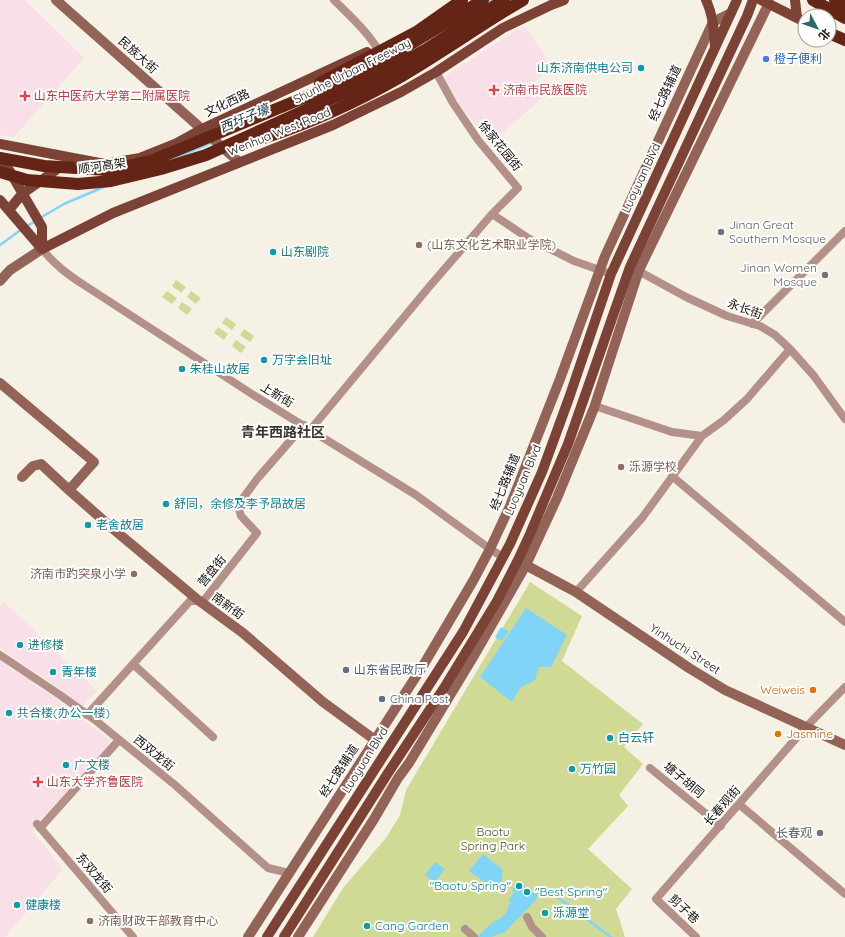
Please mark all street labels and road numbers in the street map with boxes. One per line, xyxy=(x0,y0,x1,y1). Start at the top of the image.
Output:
street label: 民族大街 xyxy=(115,33,161,76)
street label: Shunhe Urban Freeway xyxy=(291,34,413,107)
street label: 经七路辅道 xyxy=(645,62,684,123)
street label: 文化西路 xyxy=(202,86,252,119)
street label: Wenhua West Road xyxy=(225,104,333,159)
street label: 徐家花园街 xyxy=(476,118,525,174)
street label: Luoyuan Blvd xyxy=(618,140,663,215)
street label: 顺河高架 xyxy=(77,155,127,176)
street label: 永长街 xyxy=(726,295,765,322)
street label: 上新街 xyxy=(258,379,297,410)
street label: Luoyuan Blvd xyxy=(501,442,544,517)
street label: 经七路辅道 xyxy=(486,451,523,512)
street label: 营盘街 xyxy=(194,552,229,589)
street label: 南新街 xyxy=(209,589,247,622)
street label: Yinhuchi Street xyxy=(647,620,724,677)
street label: Luoyuan Blvd xyxy=(338,724,391,796)
street label: 西双龙街 xyxy=(131,732,178,774)
street label: 经七路辅道 xyxy=(316,741,361,800)
street label: 塘子胡同 xyxy=(661,758,708,801)
street label: 长春观街 xyxy=(700,783,743,829)
street label: 东双龙街 xyxy=(73,849,116,896)
street label: 剪子巷 xyxy=(666,891,703,926)

